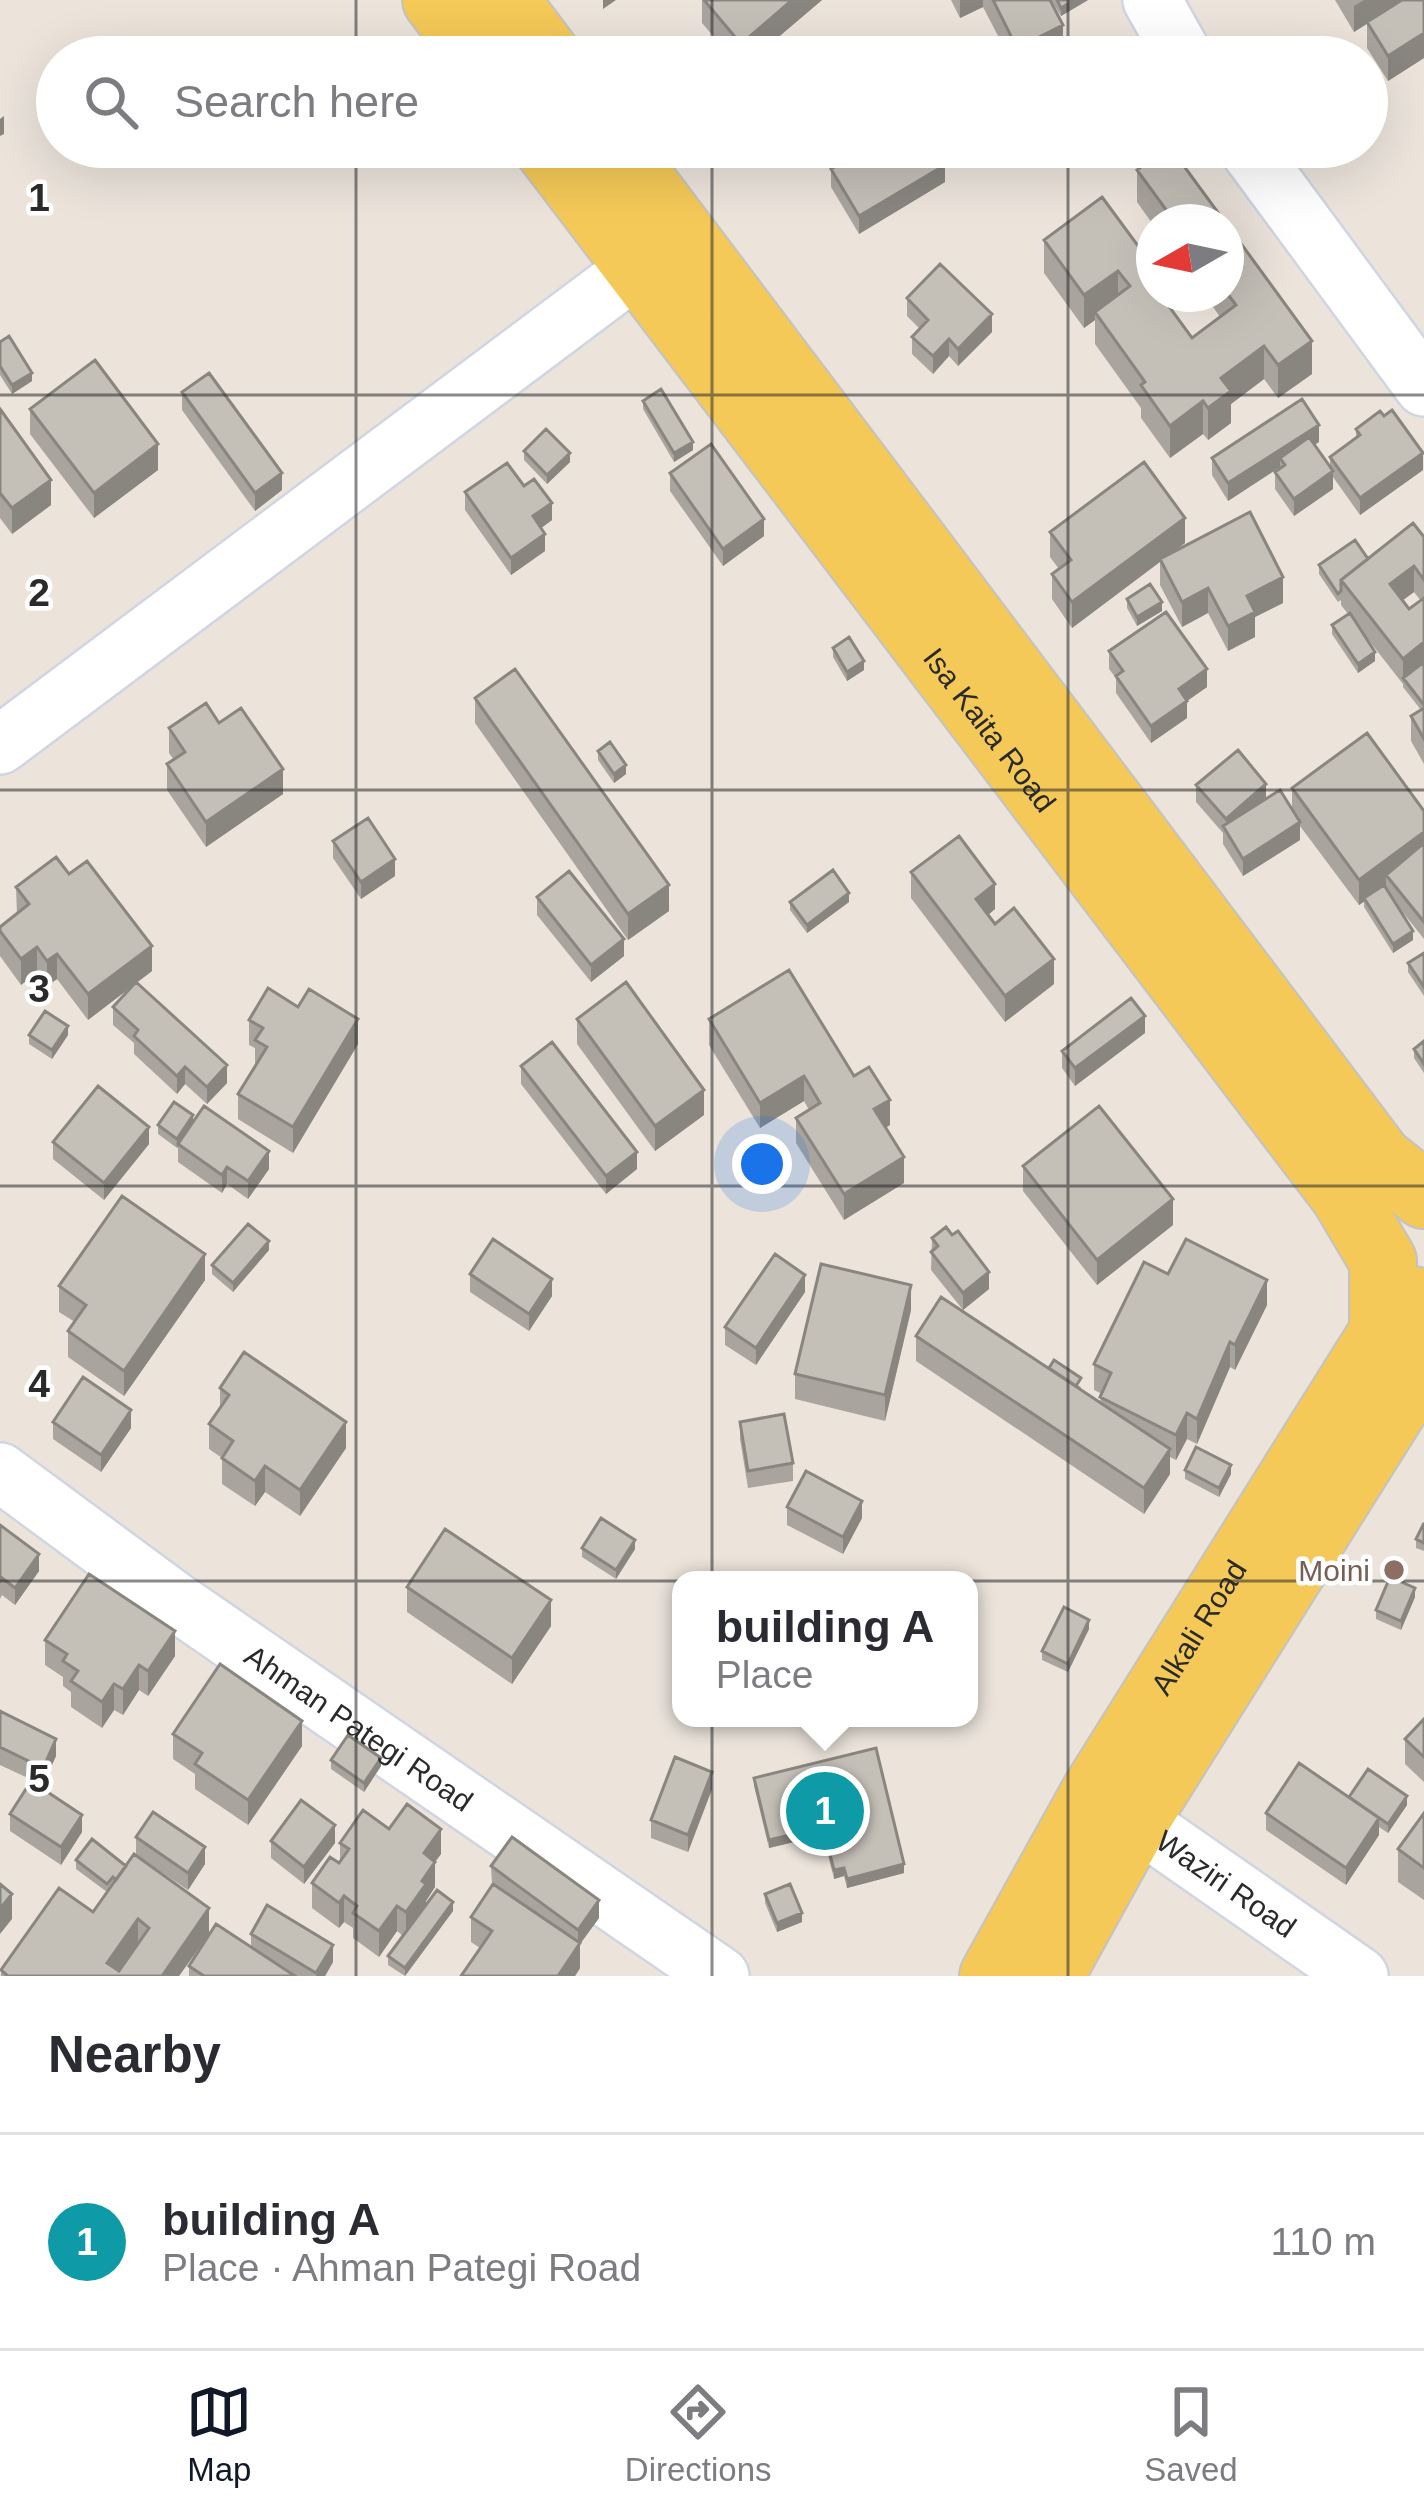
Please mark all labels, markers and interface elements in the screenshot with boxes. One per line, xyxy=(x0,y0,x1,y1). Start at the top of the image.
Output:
search box xyxy=(36,36,1388,168)
icon: search xyxy=(78,69,144,135)
text: Search here xyxy=(174,76,419,127)
text: 1 xyxy=(28,176,50,219)
north arrow xyxy=(1136,204,1244,312)
text: 2 xyxy=(28,571,50,614)
street label: Isa Kaita Road xyxy=(917,641,1063,818)
text: 3 xyxy=(28,967,50,1010)
your location xyxy=(732,1134,792,1194)
text: 4 xyxy=(28,1362,50,1405)
street label: Alkali Road xyxy=(1144,1554,1253,1700)
place label: Moini xyxy=(1298,1554,1370,1587)
marker: Moini xyxy=(1381,1557,1407,1583)
popup xyxy=(672,1571,978,1727)
text: building A xyxy=(716,1601,934,1652)
street label: Ahman Pategi Road xyxy=(239,1638,479,1817)
text: Place xyxy=(716,1653,813,1696)
text: 5 xyxy=(28,1757,50,1800)
pin: 1 xyxy=(786,1766,864,1856)
street label: Waziri Road xyxy=(1150,1824,1302,1944)
text: Nearby xyxy=(48,2026,221,2083)
text: building A xyxy=(162,2194,380,2245)
text: 1 xyxy=(76,2220,98,2263)
text: 110 m xyxy=(1271,2220,1376,2263)
text: Place · Ahman Pategi Road xyxy=(162,2246,641,2289)
tab: Map xyxy=(186,2379,252,2489)
tab: Directions xyxy=(625,2379,772,2489)
tab: Saved xyxy=(1144,2379,1238,2489)

